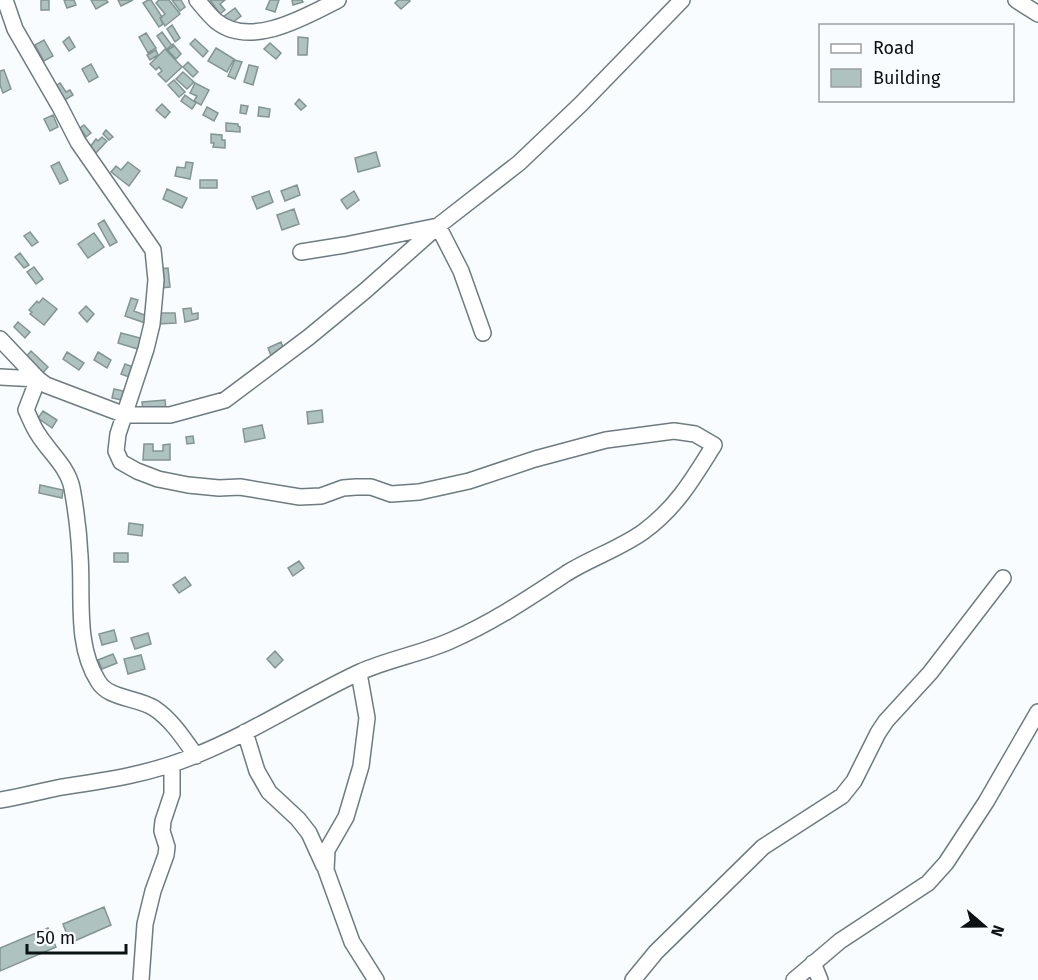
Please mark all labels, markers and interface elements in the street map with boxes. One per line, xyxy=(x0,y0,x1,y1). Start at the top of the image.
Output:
legend xyxy=(819,24,1014,102)
text: Road xyxy=(873,37,915,59)
text: Building xyxy=(873,67,941,89)
north arrow xyxy=(954,896,1014,956)
scale bar xyxy=(27,917,126,955)
text: N xyxy=(987,923,1008,939)
text: 50 m xyxy=(36,927,75,949)

